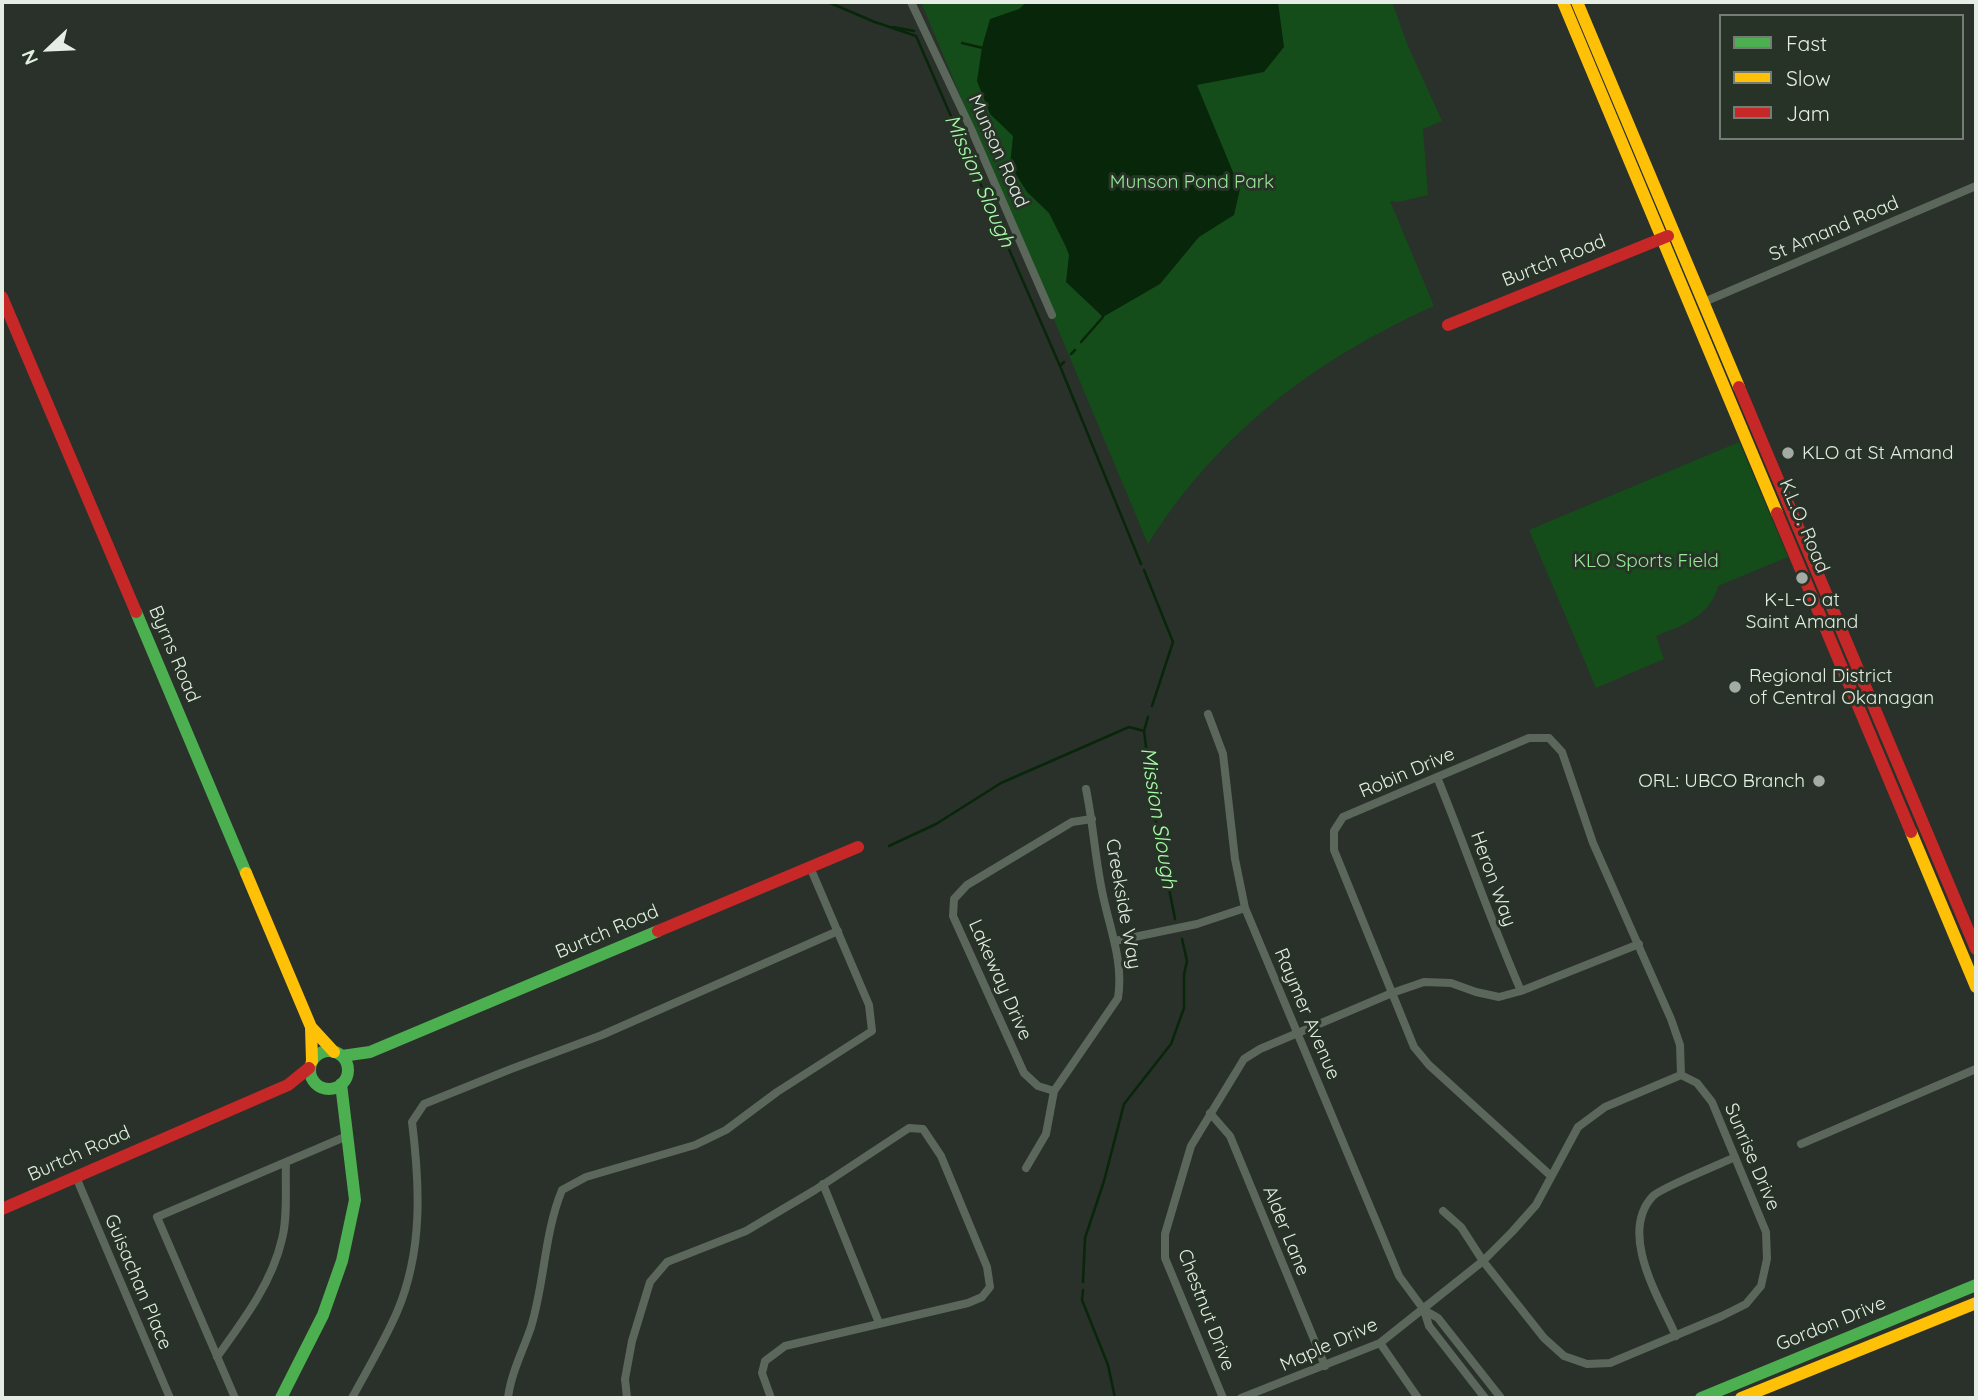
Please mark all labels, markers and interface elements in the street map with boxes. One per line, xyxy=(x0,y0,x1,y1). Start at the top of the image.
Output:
north arrow xyxy=(14,14,84,84)
legend xyxy=(1719,14,1964,140)
text: Fast xyxy=(1786,30,1827,56)
text: N xyxy=(16,46,43,68)
text: Slow xyxy=(1786,65,1831,91)
street label: Munson Road xyxy=(963,91,1033,211)
text: Jam xyxy=(1786,100,1830,126)
water label: Mission Slough xyxy=(939,111,1019,251)
park label: Munson Pond Park xyxy=(1110,171,1274,193)
street label: St Amand Road xyxy=(1766,191,1902,267)
street label: Burtch Road xyxy=(1499,230,1609,292)
place label: KLO at St Amand xyxy=(1802,442,1954,464)
marker: KLO at St Amand xyxy=(1780,445,1796,461)
street label: K.L.O. Road xyxy=(1774,475,1834,577)
park label: KLO Sports Field xyxy=(1573,550,1719,572)
marker: K-L-O at Saint Amand xyxy=(1794,570,1810,586)
place label: K-L-O at Saint Amand xyxy=(1746,589,1858,633)
street label: Byrns Road xyxy=(143,602,205,706)
place label: Regional District of Central Okanagan xyxy=(1749,665,1934,709)
marker: Regional District of Central Okanagan xyxy=(1727,679,1743,695)
street label: Robin Drive xyxy=(1356,743,1458,803)
water label: Mission Slough xyxy=(1134,746,1182,890)
place label: ORL: UBCO Branch xyxy=(1638,770,1805,792)
marker: ORL: UBCO Branch xyxy=(1811,773,1827,789)
street label: Heron Way xyxy=(1465,828,1521,930)
street label: Creekside Way xyxy=(1100,837,1146,971)
street label: Burtch Road xyxy=(552,900,662,964)
street label: Lakeway Drive xyxy=(963,916,1037,1044)
street label: Raymer Avenue xyxy=(1269,945,1345,1083)
street label: Sunrise Drive xyxy=(1719,1100,1785,1214)
street label: Burtch Road xyxy=(24,1121,134,1187)
street label: Alder Lane xyxy=(1258,1183,1314,1279)
street label: Guisachan Place xyxy=(99,1211,177,1353)
street label: Chestnut Drive xyxy=(1172,1246,1240,1374)
street label: Gordon Drive xyxy=(1773,1292,1889,1356)
street label: Maple Drive xyxy=(1277,1313,1381,1377)

